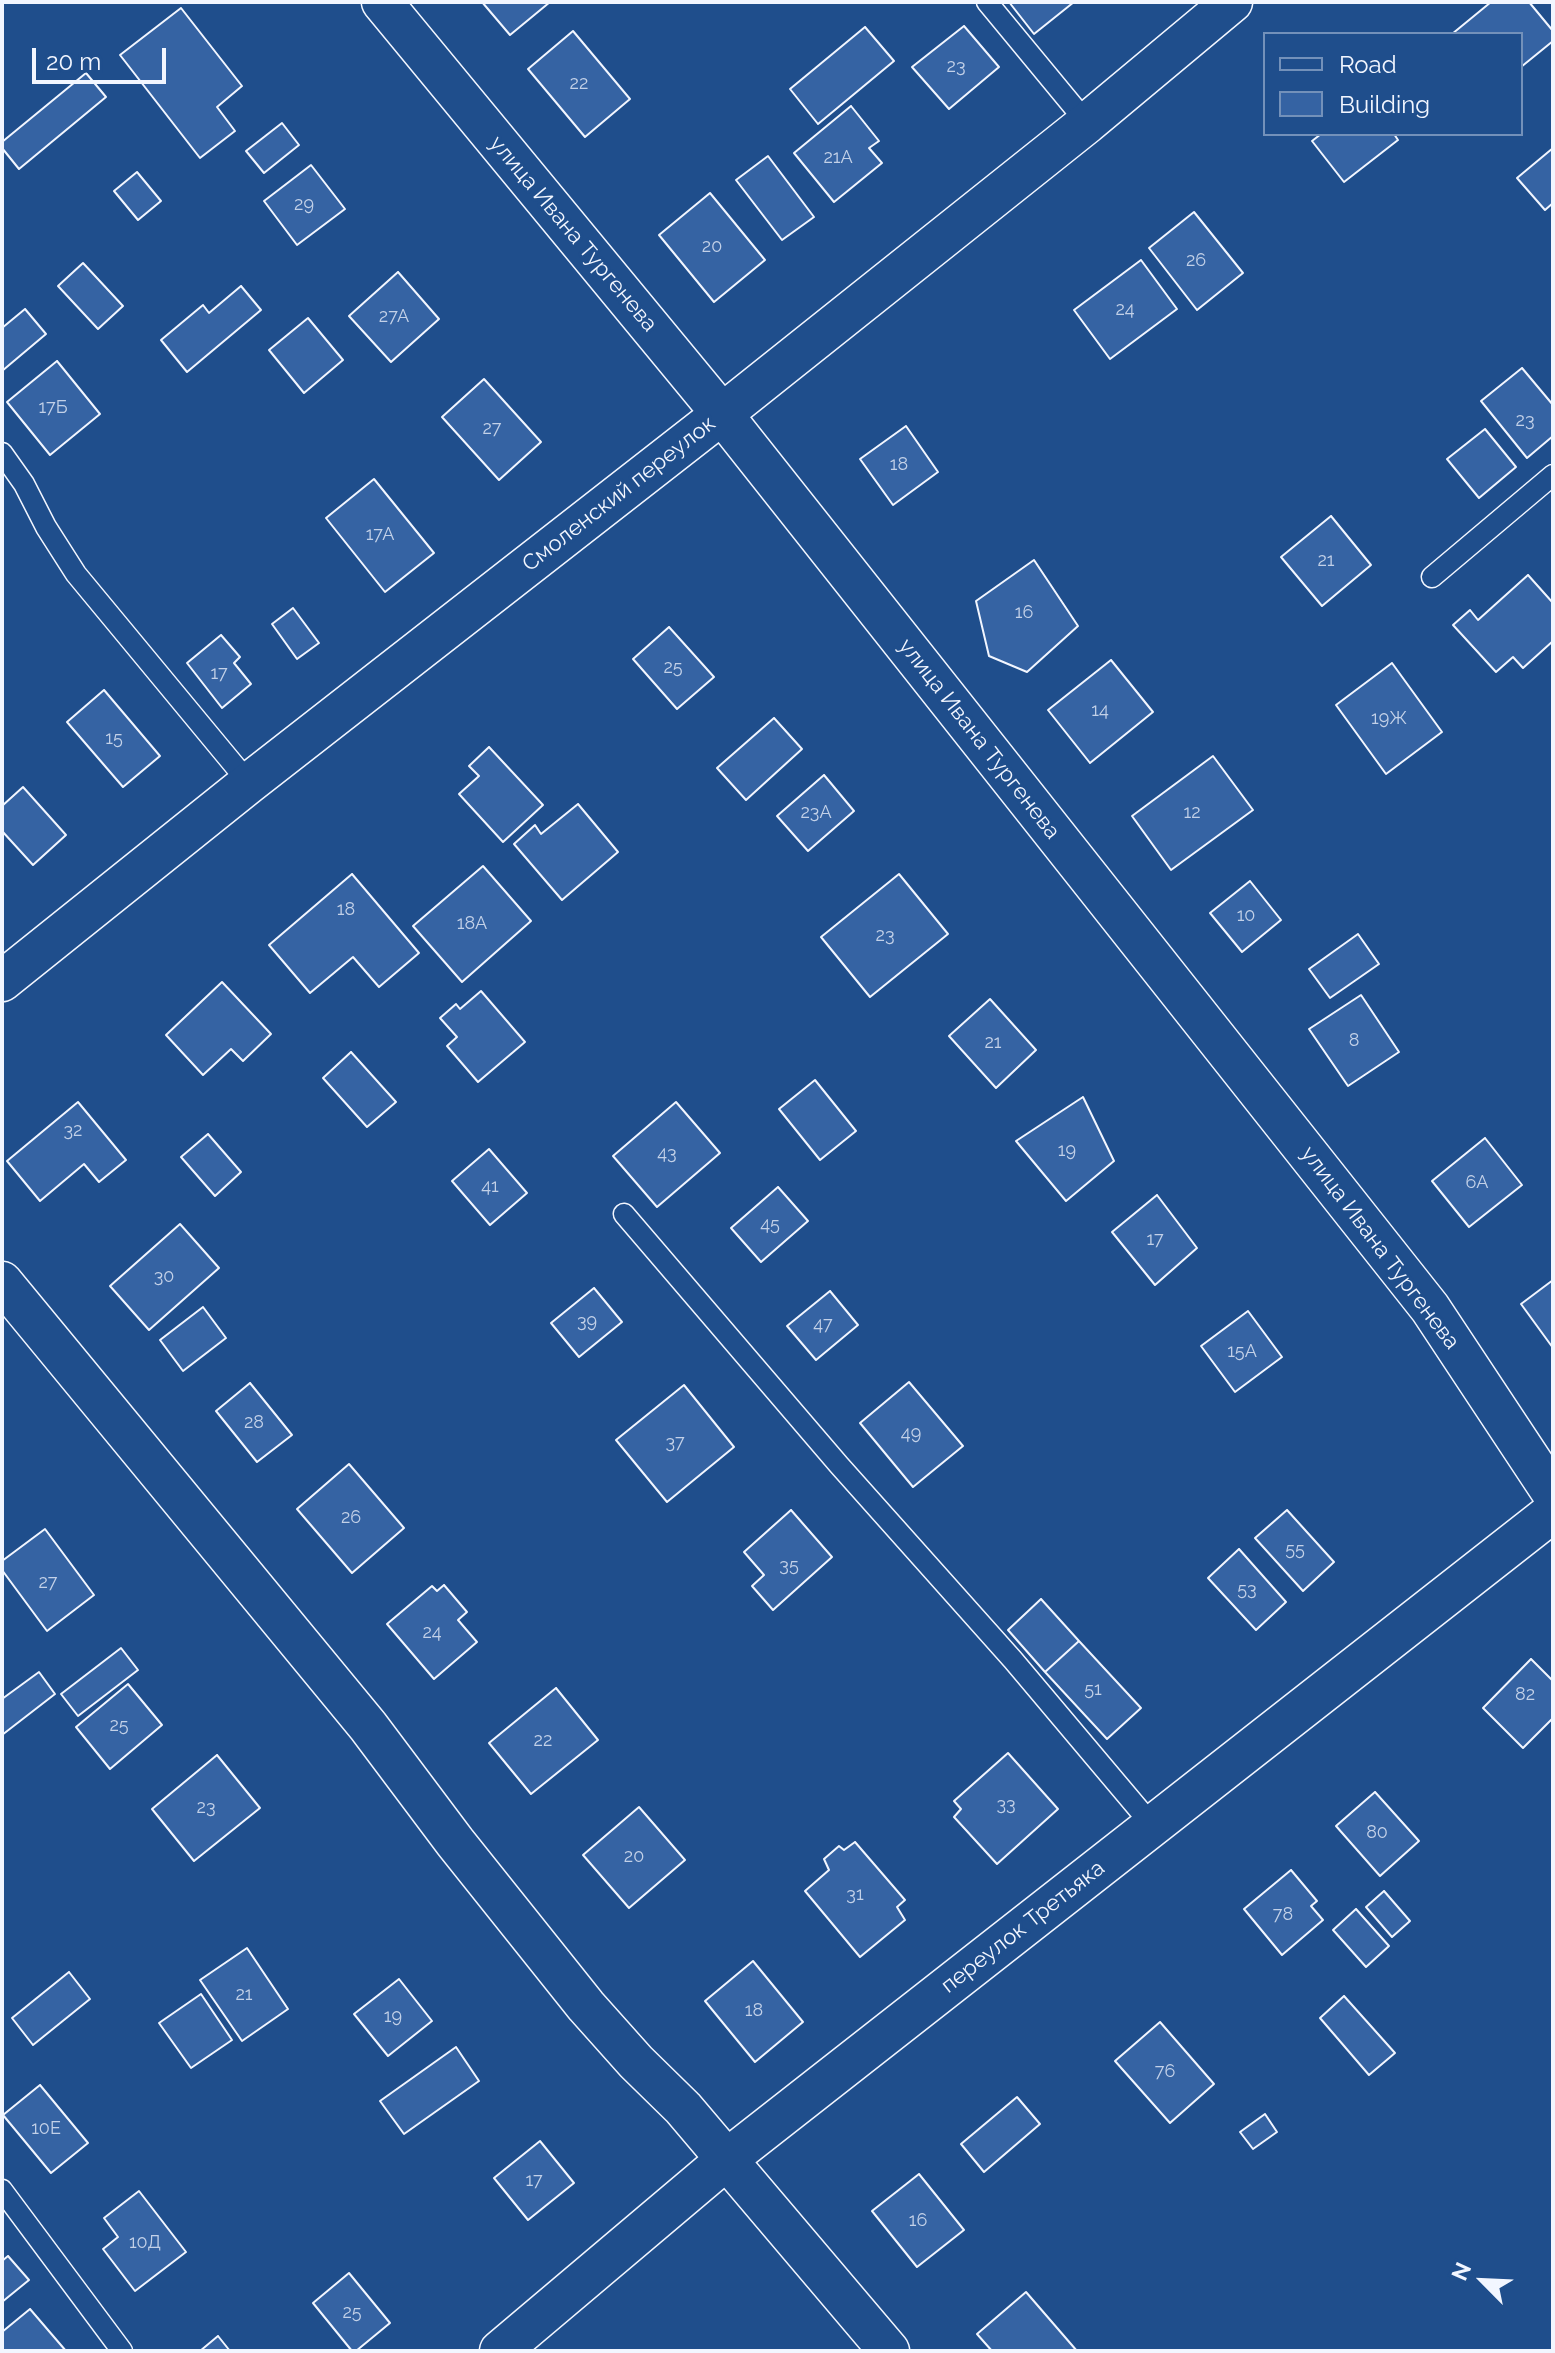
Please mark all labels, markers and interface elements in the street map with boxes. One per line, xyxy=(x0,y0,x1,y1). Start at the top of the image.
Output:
scale bar xyxy=(36,32,170,82)
legend xyxy=(1263,32,1523,136)
text: 20 m xyxy=(46,47,101,76)
text: Road xyxy=(1339,50,1397,79)
house number: 23 xyxy=(947,56,965,78)
house number: 22 xyxy=(570,73,588,95)
text: Building xyxy=(1339,90,1430,119)
street label: улица Ивана Тургенева xyxy=(483,131,663,337)
house number: 21А xyxy=(823,147,853,169)
house number: 29 xyxy=(294,194,314,216)
house number: 20 xyxy=(702,236,722,258)
house number: 26 xyxy=(1186,250,1206,272)
house number: 24 xyxy=(1115,299,1135,321)
house number: 27А xyxy=(379,306,409,328)
house number: 17Б xyxy=(39,397,67,419)
street label: Смоленский переулок xyxy=(517,410,721,578)
house number: 23 xyxy=(1516,410,1534,432)
house number: 27 xyxy=(482,418,502,440)
house number: 18 xyxy=(890,454,908,476)
house number: 17А xyxy=(366,524,394,546)
house number: 21 xyxy=(1317,550,1335,572)
house number: 16 xyxy=(1015,602,1033,624)
street label: улица Ивана Тургенева xyxy=(892,633,1066,845)
house number: 25 xyxy=(663,657,683,679)
house number: 17 xyxy=(210,663,228,685)
house number: 14 xyxy=(1091,700,1109,722)
house number: 19Ж xyxy=(1371,708,1407,730)
house number: 15 xyxy=(105,728,123,750)
house number: 23А xyxy=(800,802,832,824)
house number: 12 xyxy=(1183,802,1201,824)
house number: 18 xyxy=(337,899,355,921)
house number: 10 xyxy=(1237,905,1255,927)
house number: 18А xyxy=(457,913,487,935)
house number: 23 xyxy=(876,925,894,947)
house number: 8 xyxy=(1349,1030,1359,1052)
house number: 21 xyxy=(984,1032,1002,1054)
house number: 32 xyxy=(64,1120,82,1142)
house number: 19 xyxy=(1058,1140,1076,1162)
street label: улица Ивана Тургенева xyxy=(1295,1141,1465,1355)
house number: 43 xyxy=(657,1143,677,1165)
house number: 6А xyxy=(1466,1172,1488,1194)
house number: 41 xyxy=(481,1176,499,1198)
house number: 45 xyxy=(760,1214,780,1236)
house number: 17 xyxy=(1146,1229,1164,1251)
house number: 30 xyxy=(154,1266,174,1288)
house number: 39 xyxy=(577,1311,597,1333)
house number: 47 xyxy=(813,1314,833,1336)
house number: 15А xyxy=(1227,1341,1257,1363)
house number: 28 xyxy=(244,1412,264,1434)
house number: 49 xyxy=(901,1423,921,1445)
house number: 37 xyxy=(665,1432,685,1454)
house number: 26 xyxy=(341,1507,361,1529)
house number: 55 xyxy=(1285,1539,1305,1561)
house number: 35 xyxy=(779,1555,799,1577)
house number: 27 xyxy=(38,1572,58,1594)
house number: 53 xyxy=(1237,1579,1257,1601)
house number: 24 xyxy=(422,1622,442,1644)
house number: 51 xyxy=(1084,1679,1102,1701)
house number: 82 xyxy=(1515,1684,1535,1706)
house number: 25 xyxy=(109,1715,129,1737)
house number: 22 xyxy=(534,1730,552,1752)
house number: 33 xyxy=(996,1794,1016,1816)
house number: 23 xyxy=(197,1797,215,1819)
house number: 80 xyxy=(1366,1822,1388,1844)
house number: 20 xyxy=(624,1846,644,1868)
street label: переулок Третьяка xyxy=(936,1855,1110,1999)
house number: 31 xyxy=(846,1884,864,1906)
house number: 78 xyxy=(1273,1904,1293,1926)
house number: 21 xyxy=(235,1984,253,2006)
house number: 18 xyxy=(745,2000,763,2022)
house number: 19 xyxy=(384,2006,402,2028)
house number: 76 xyxy=(1155,2061,1175,2083)
house number: 10Е xyxy=(31,2118,61,2140)
house number: 17 xyxy=(525,2170,543,2192)
house number: 16 xyxy=(909,2210,927,2232)
house number: 10Д xyxy=(129,2232,161,2254)
north arrow xyxy=(1443,2241,1523,2321)
text: N xyxy=(1446,2258,1476,2284)
house number: 25 xyxy=(342,2302,362,2324)

